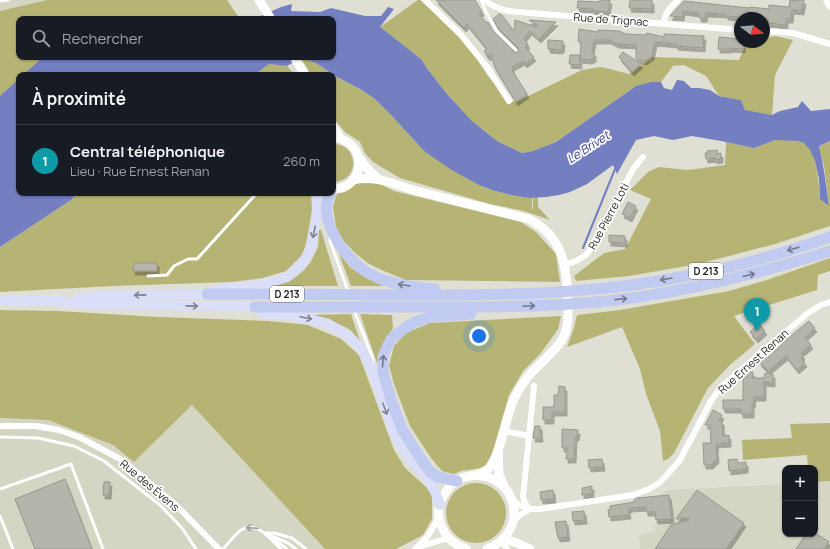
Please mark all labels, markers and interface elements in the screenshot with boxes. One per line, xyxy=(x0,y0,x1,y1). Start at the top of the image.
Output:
street label: Rue de Trignac xyxy=(573,9,649,29)
north arrow xyxy=(734,12,770,48)
search box xyxy=(16,16,336,60)
icon: search xyxy=(30,27,52,49)
text: Rechercher xyxy=(62,28,143,49)
text: À proximité xyxy=(32,87,126,110)
water label: Le Brivet xyxy=(563,126,614,167)
text: Central téléphonique xyxy=(70,141,225,162)
text: 1 xyxy=(42,152,48,170)
text: 260 m xyxy=(283,152,320,170)
text: Lieu · Rue Ernest Renan xyxy=(70,162,210,180)
street label: Rue Pierre Loti xyxy=(584,180,632,252)
one-way arrow xyxy=(309,225,317,238)
one-way arrow xyxy=(787,246,800,253)
road number: D 213 xyxy=(689,263,723,279)
one-way arrow xyxy=(742,270,755,278)
one-way arrow xyxy=(660,275,673,283)
one-way arrow xyxy=(398,281,411,289)
road number: D 213 xyxy=(270,286,304,302)
one-way arrow xyxy=(134,291,147,299)
one-way arrow xyxy=(614,295,627,302)
pin: 1 xyxy=(744,298,770,331)
one-way arrow xyxy=(185,302,198,310)
one-way arrow xyxy=(522,302,535,310)
one-way arrow xyxy=(299,315,312,323)
street label: Rue Ernest Renan xyxy=(715,325,791,397)
your location xyxy=(469,326,489,346)
one-way arrow xyxy=(380,355,387,368)
one-way arrow xyxy=(382,403,390,415)
street label: Rue des Évens xyxy=(117,456,183,514)
map controls xyxy=(782,465,818,537)
button: + xyxy=(782,465,818,501)
button: − xyxy=(782,501,818,537)
one-way arrow xyxy=(245,525,258,532)

